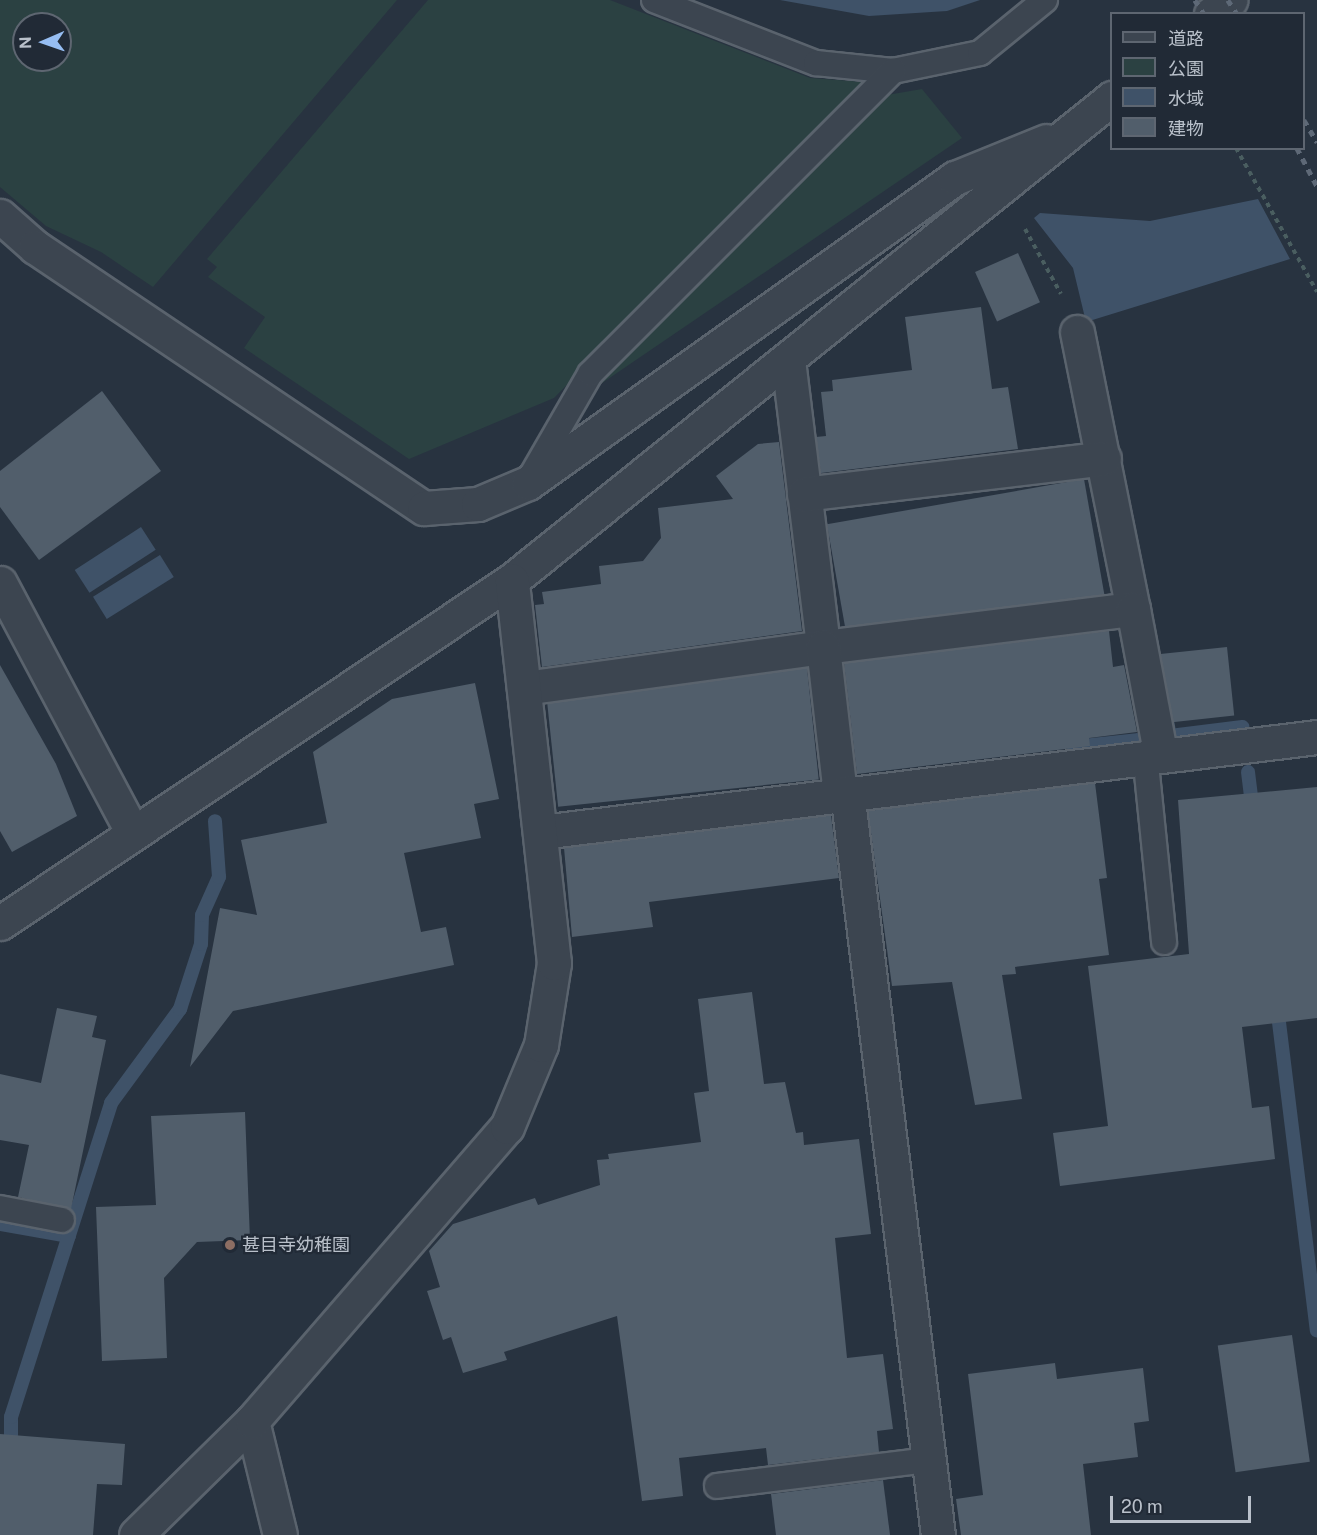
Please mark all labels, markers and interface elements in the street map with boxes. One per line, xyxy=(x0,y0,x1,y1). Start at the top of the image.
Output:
north arrow xyxy=(12,12,72,72)
legend xyxy=(1110,12,1305,150)
text: 道路 xyxy=(1168,28,1204,49)
text: N xyxy=(16,36,35,49)
text: 公園 xyxy=(1168,58,1204,79)
text: 水域 xyxy=(1168,88,1204,109)
text: 建物 xyxy=(1168,118,1204,139)
place label: 甚目寺幼稚園 xyxy=(242,1234,350,1256)
marker: 甚目寺幼稚園 xyxy=(223,1238,237,1252)
scale bar xyxy=(1113,1484,1254,1522)
text: 20 m xyxy=(1121,1496,1163,1517)

